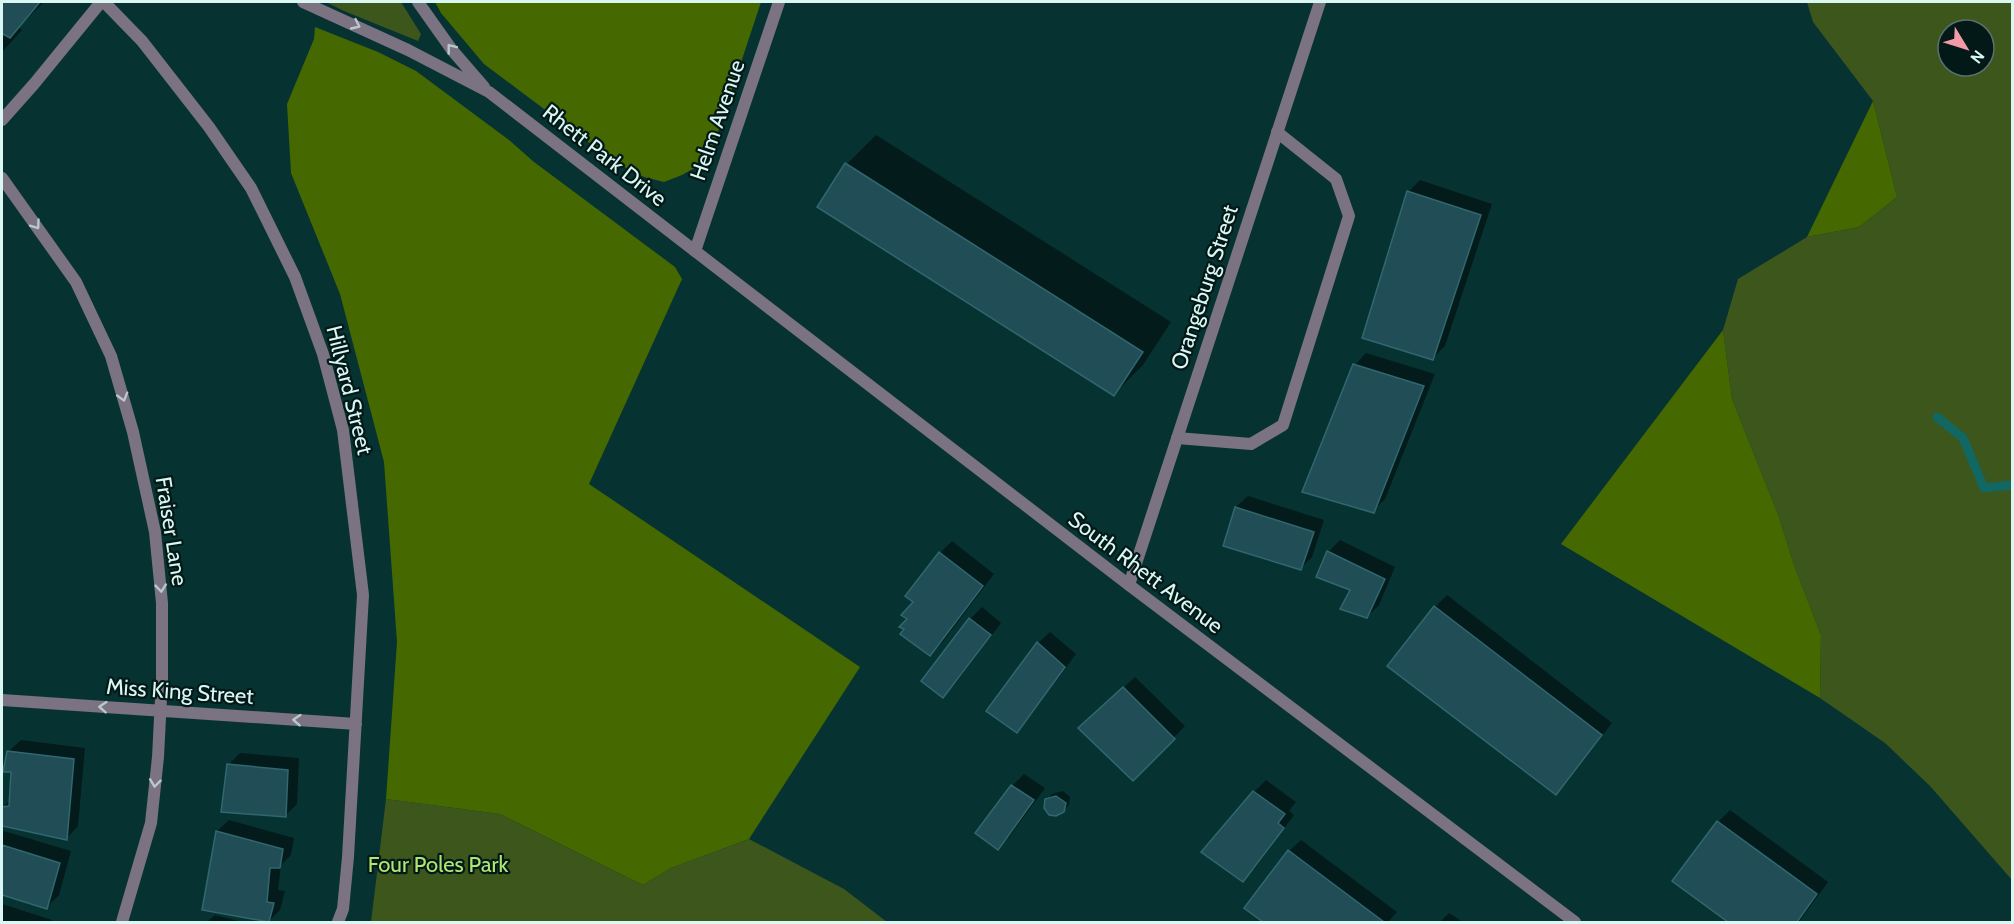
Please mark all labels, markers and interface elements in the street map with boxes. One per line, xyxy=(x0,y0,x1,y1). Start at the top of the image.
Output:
one-way arrow xyxy=(350,18,361,30)
north arrow xyxy=(1936,18,1996,78)
one-way arrow xyxy=(448,44,459,55)
text: N xyxy=(1966,47,1988,67)
street label: Helm Avenue xyxy=(684,56,751,184)
street label: Rhett Park Drive xyxy=(537,99,672,212)
street label: Orangeburg Street xyxy=(1165,201,1244,373)
one-way arrow xyxy=(29,218,40,229)
street label: Hillyard Street xyxy=(320,323,379,458)
one-way arrow xyxy=(116,391,128,402)
street label: Fraiser Lane xyxy=(150,475,193,587)
street label: South Rhett Avenue xyxy=(1063,505,1228,639)
one-way arrow xyxy=(154,584,167,593)
street label: Miss King Street xyxy=(105,673,255,710)
one-way arrow xyxy=(98,700,107,713)
one-way arrow xyxy=(293,714,302,727)
one-way arrow xyxy=(149,778,162,788)
park label: Four Poles Park xyxy=(368,851,508,878)

